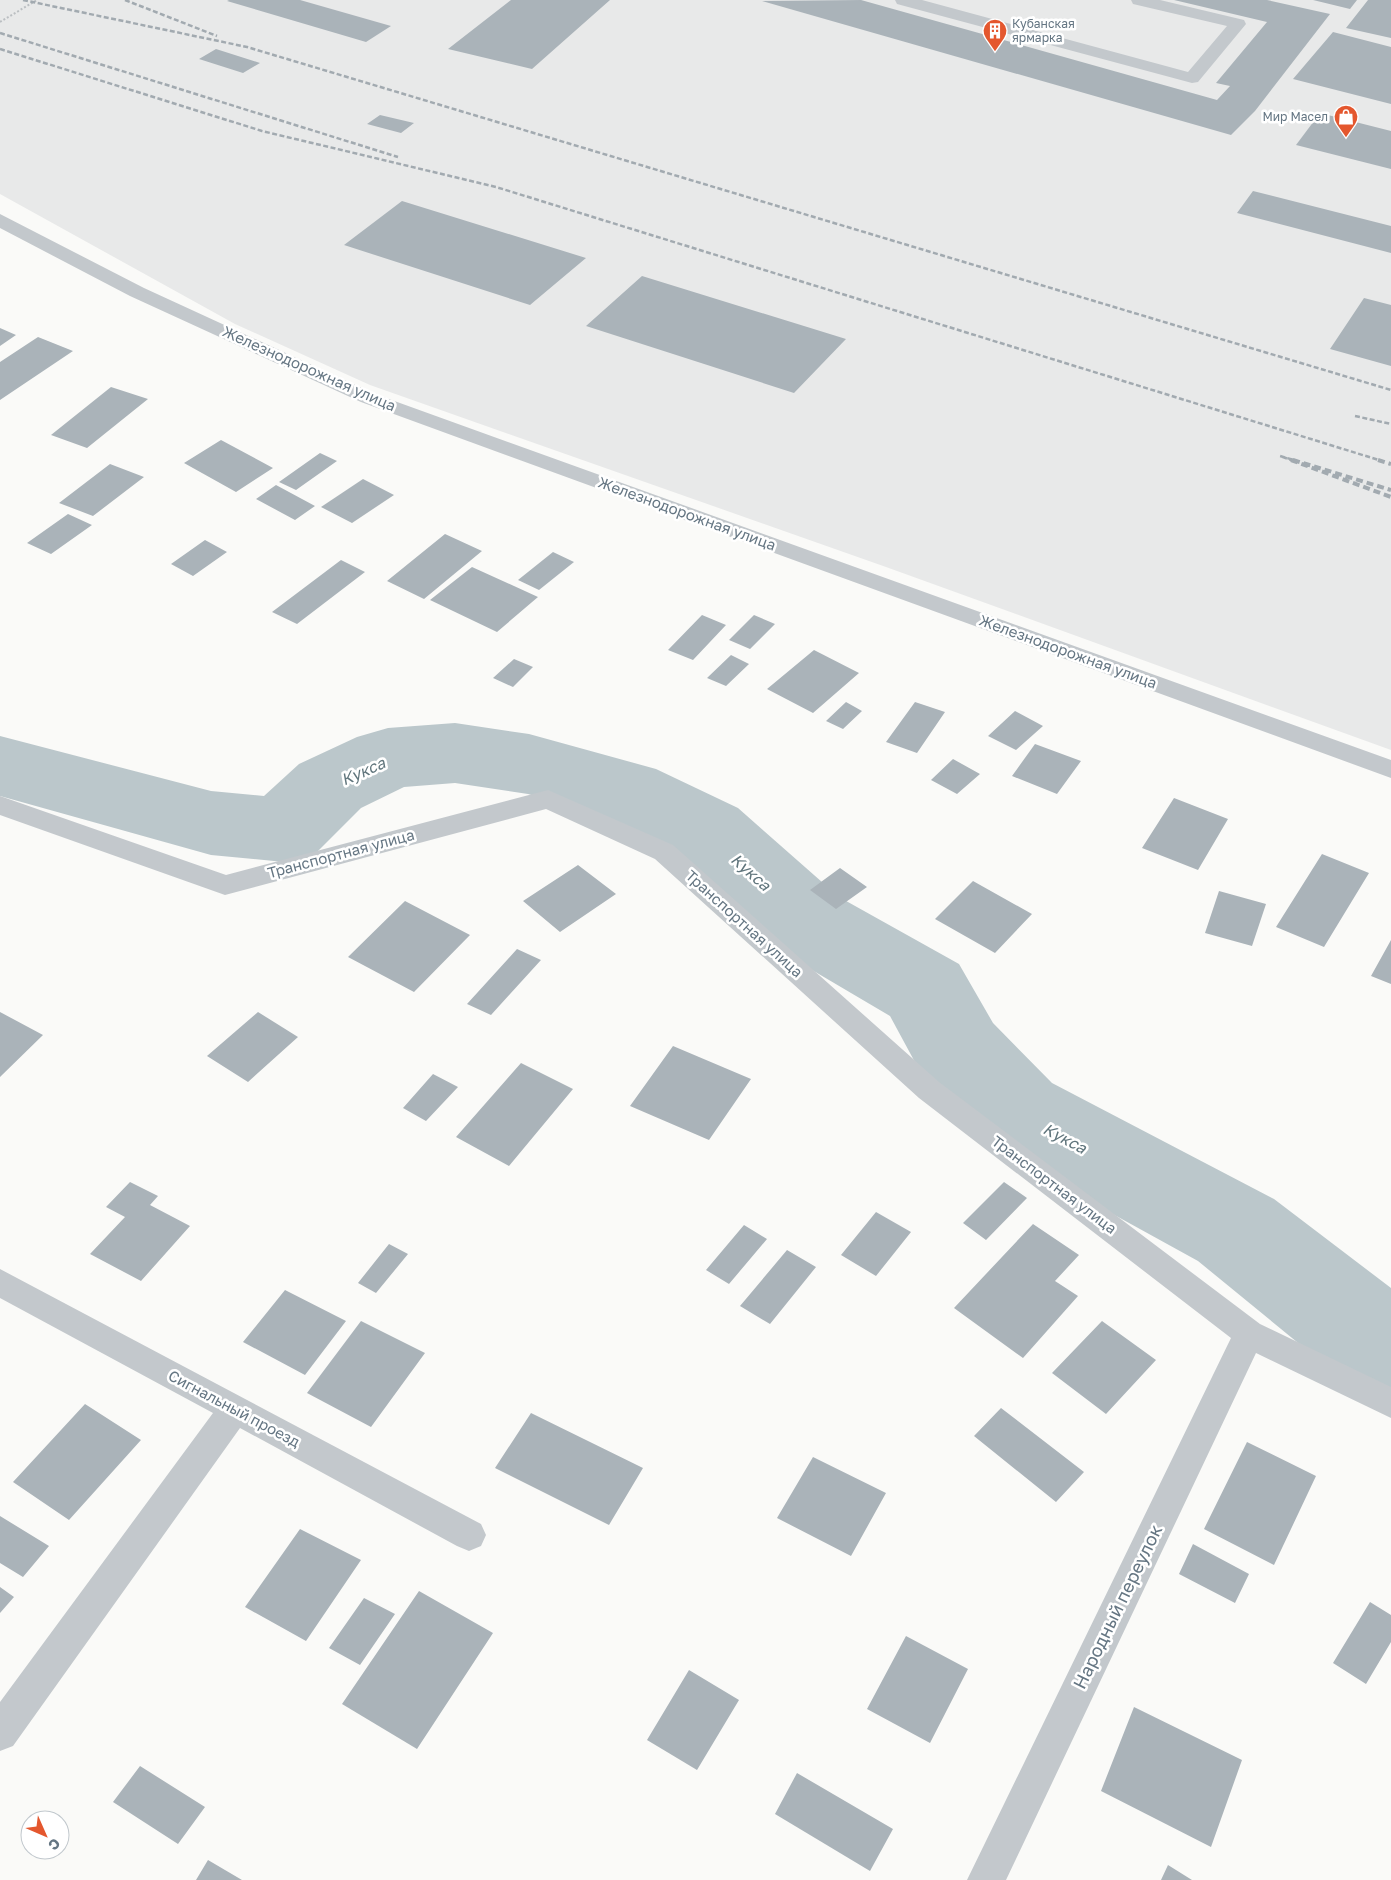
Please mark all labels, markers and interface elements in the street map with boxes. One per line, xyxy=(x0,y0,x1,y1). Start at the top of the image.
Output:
place label: Кубанская ярмарка xyxy=(1012,16,1075,45)
building icon: Кубанская ярмарка xyxy=(982,18,1008,52)
shop icon: Мир Масел xyxy=(1333,104,1359,138)
place label: Мир Масел xyxy=(1262,109,1328,124)
street label: Железнодорожная улица xyxy=(220,322,399,415)
street label: Железнодорожная улица xyxy=(596,472,779,554)
street label: Железнодорожная улица xyxy=(977,610,1160,692)
water label: Кукса xyxy=(338,752,389,790)
street label: Транспортная улица xyxy=(265,825,416,881)
water label: Кукса xyxy=(727,849,776,896)
street label: Транспортная улица xyxy=(682,866,807,981)
water label: Кукса xyxy=(1040,1118,1091,1158)
street label: Транспортная улица xyxy=(989,1131,1120,1237)
street label: Сигнальный проезд xyxy=(166,1366,303,1450)
street label: Народный переулок xyxy=(1068,1521,1166,1692)
north arrow xyxy=(20,1810,70,1860)
text: С xyxy=(45,1835,64,1854)

